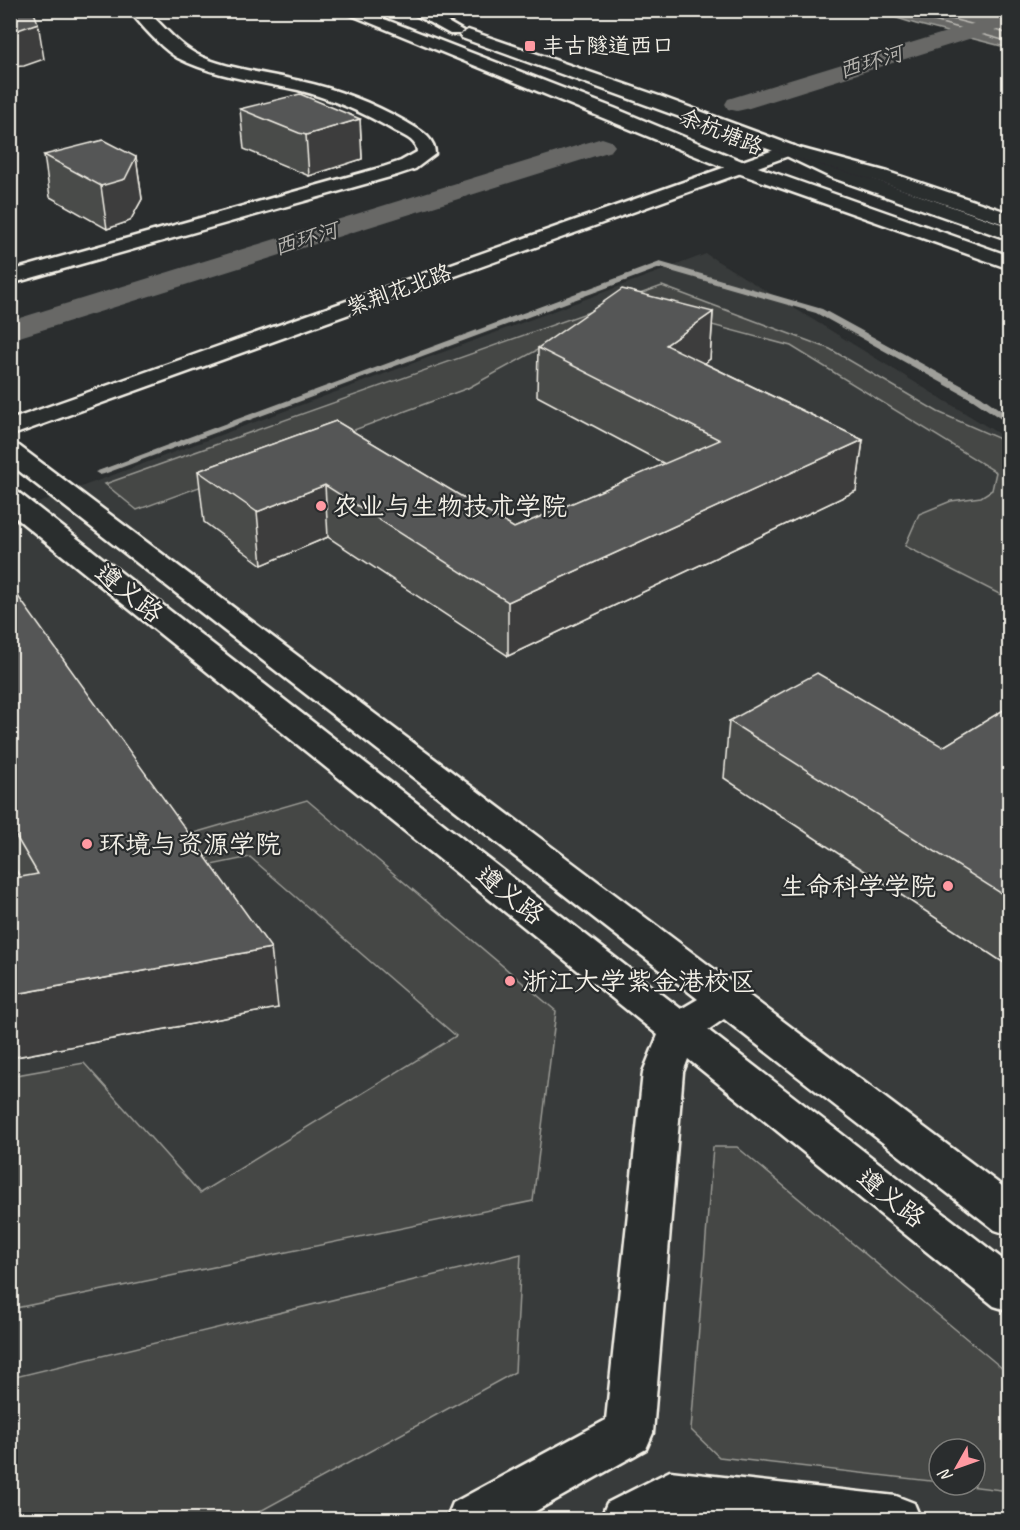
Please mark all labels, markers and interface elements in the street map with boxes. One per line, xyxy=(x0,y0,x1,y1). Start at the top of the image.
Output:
place label: 丰古隧道西口 xyxy=(542,32,674,60)
water label: 西环河 xyxy=(835,38,910,85)
marker: 丰古隧道西口 xyxy=(523,39,537,53)
street label: 余杭塘路 xyxy=(675,103,767,161)
water label: 西环河 xyxy=(270,215,345,262)
street label: 紫荆花北路 xyxy=(343,258,455,322)
place label: 农业与生物技术学院 xyxy=(333,490,567,523)
marker: 农业与生物技术学院 xyxy=(314,499,328,513)
street label: 遵义路 xyxy=(88,556,170,630)
place label: 环境与资源学院 xyxy=(99,828,281,861)
marker: 环境与资源学院 xyxy=(80,837,94,851)
street label: 遵义路 xyxy=(469,858,551,932)
place label: 生命科学学院 xyxy=(780,870,936,903)
marker: 生命科学学院 xyxy=(941,879,955,893)
place label: 浙江大学紫金港校区 xyxy=(522,965,756,998)
marker: 浙江大学紫金港校区 xyxy=(503,974,517,988)
street label: 遵义路 xyxy=(850,1161,932,1235)
north arrow xyxy=(927,1437,987,1497)
text: N xyxy=(933,1463,957,1486)

